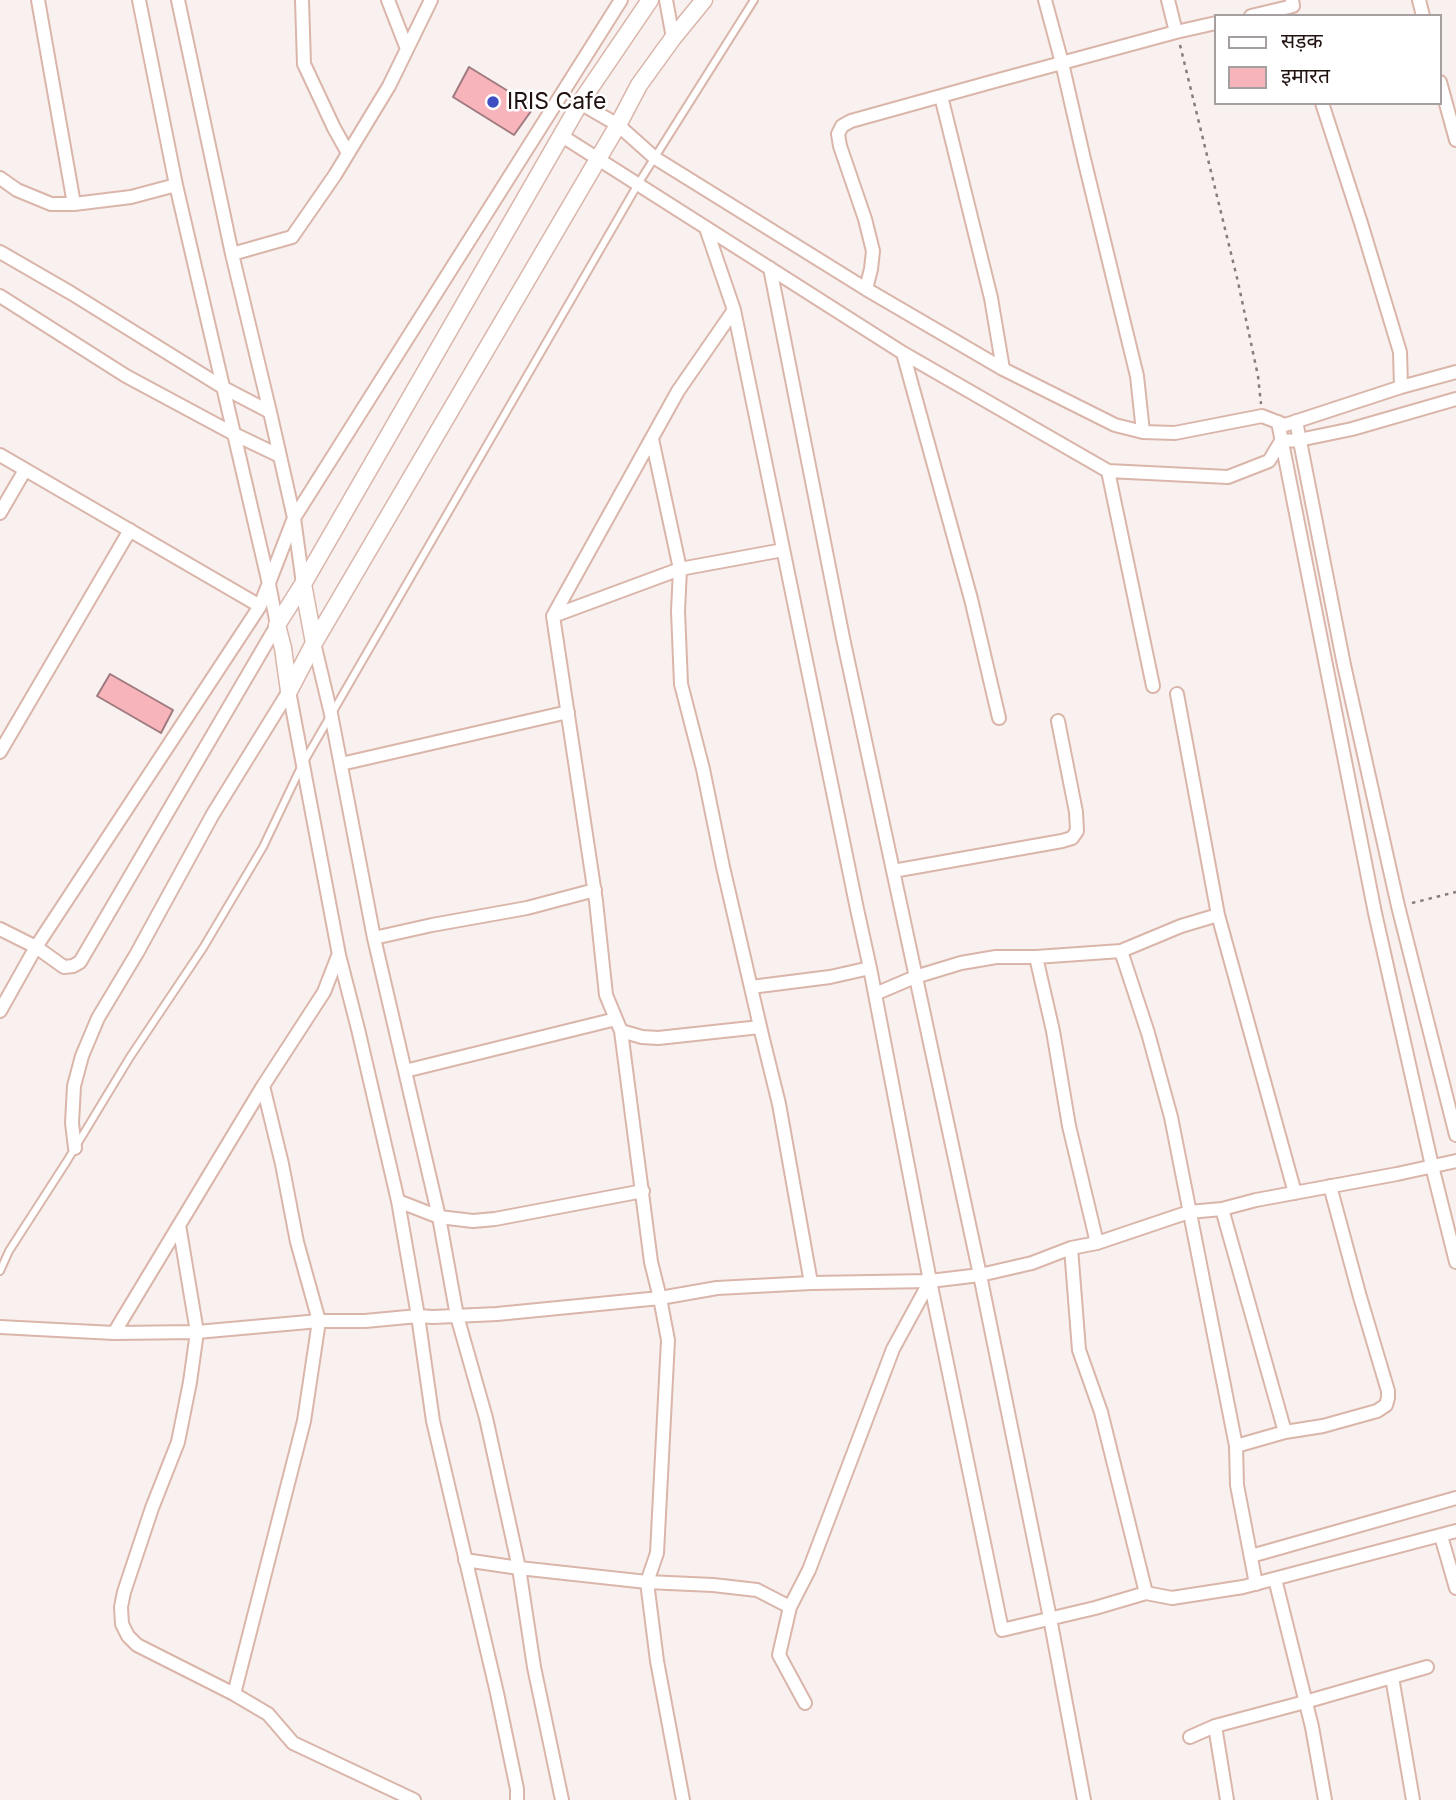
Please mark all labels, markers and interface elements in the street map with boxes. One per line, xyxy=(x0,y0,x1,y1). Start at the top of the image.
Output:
legend xyxy=(1214,14,1442,105)
text: सड़क xyxy=(1281,28,1323,53)
text: इमारत xyxy=(1281,63,1330,88)
place label: IRIS Cafe xyxy=(507,88,606,116)
marker: IRIS Cafe xyxy=(485,94,501,110)

